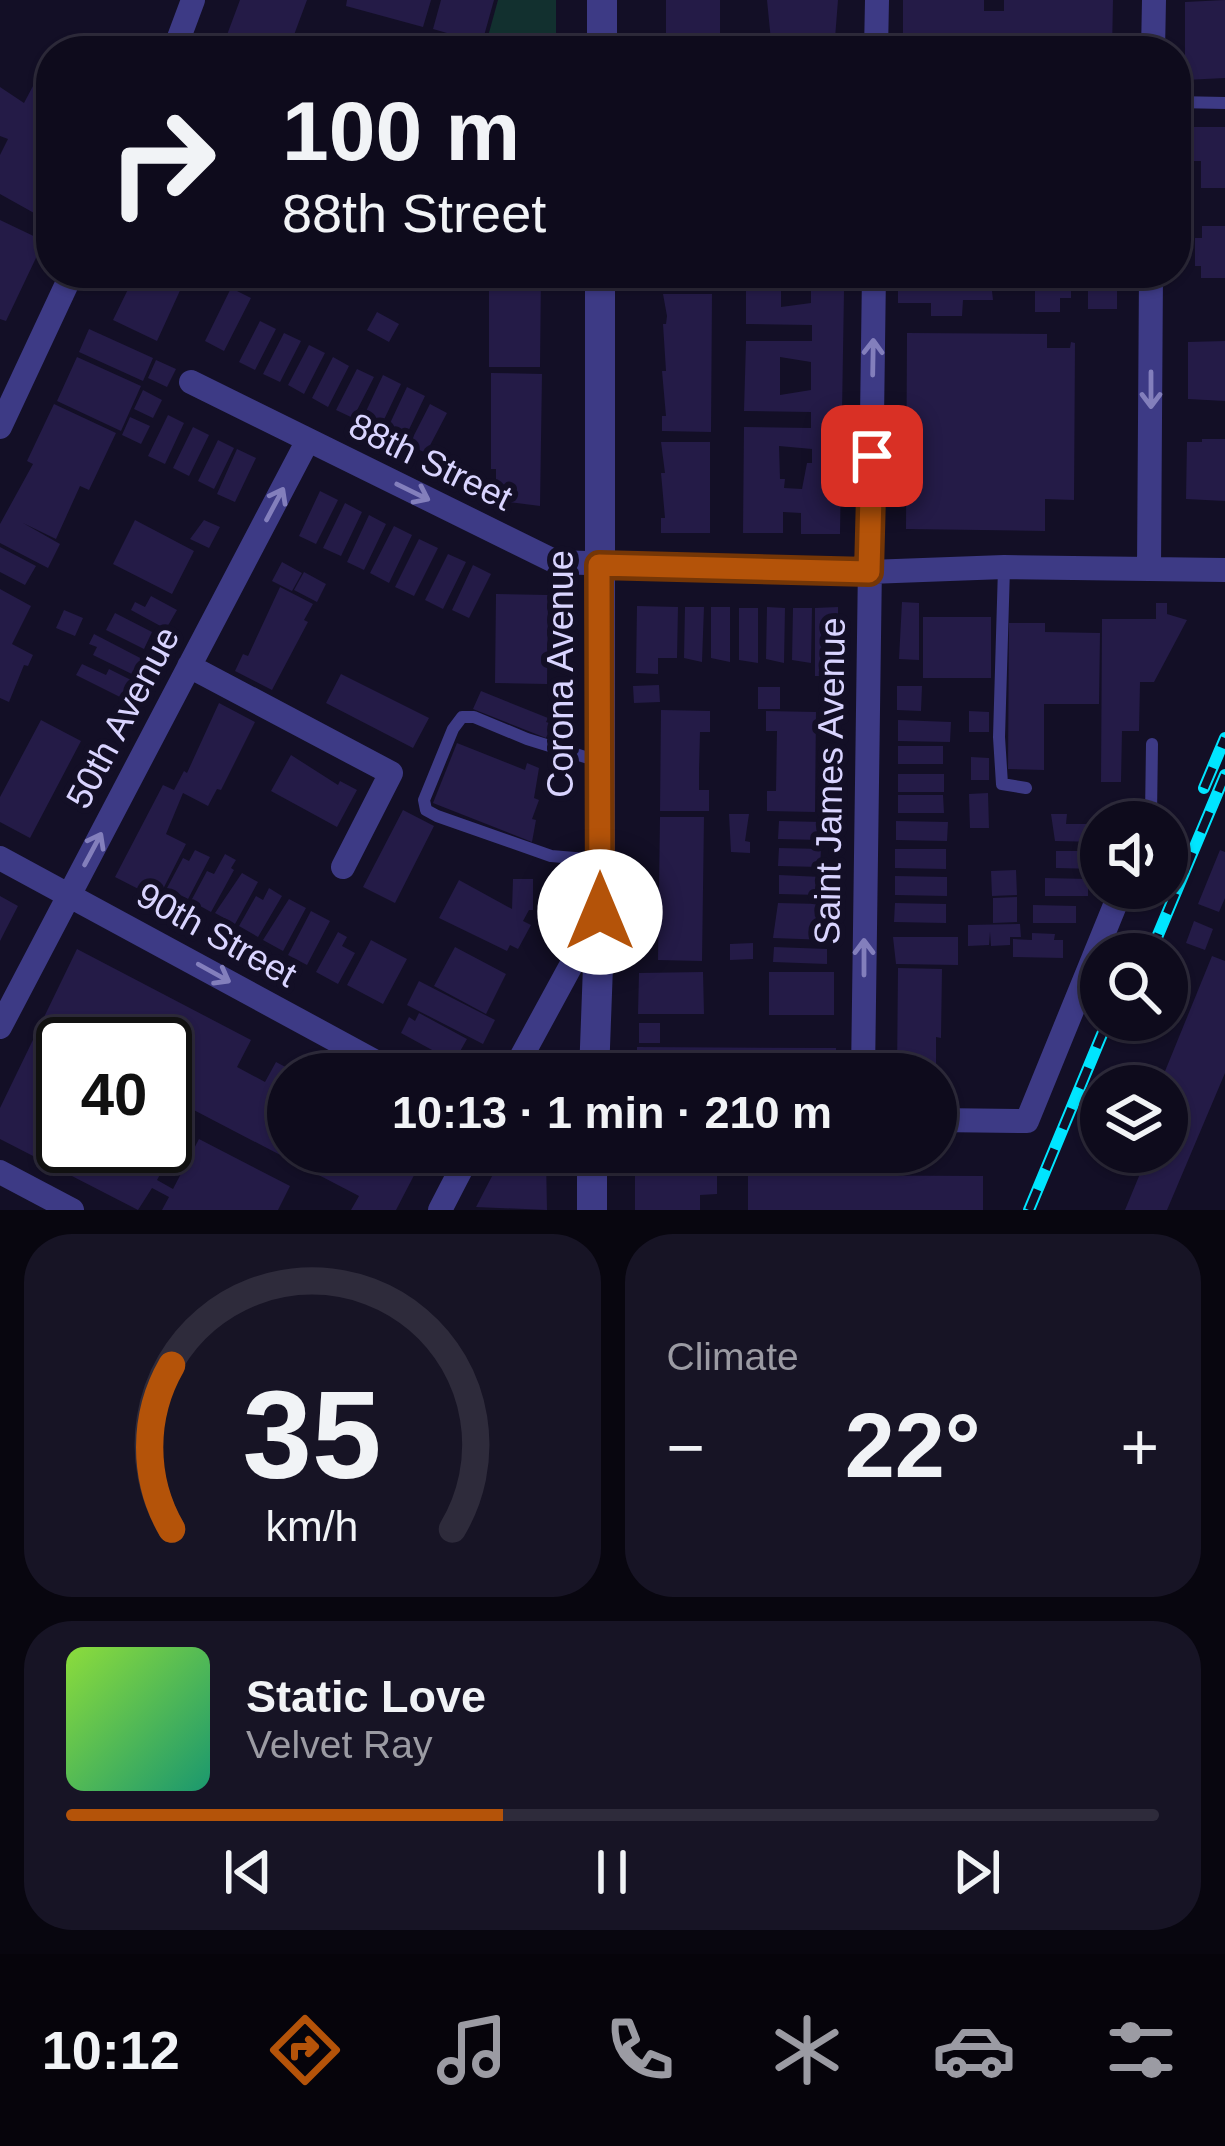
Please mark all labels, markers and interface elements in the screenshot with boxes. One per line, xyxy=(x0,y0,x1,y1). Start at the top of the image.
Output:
icon: right xyxy=(84,84,240,240)
text: 100 m xyxy=(282,84,520,178)
text: 88th Street xyxy=(282,183,546,243)
one-way arrow xyxy=(862,338,885,377)
one-way arrow xyxy=(1139,370,1162,409)
street label: 88th Street xyxy=(343,404,519,518)
pin xyxy=(821,405,923,507)
icon: arrive xyxy=(839,423,905,489)
one-way arrow xyxy=(394,482,430,504)
one-way arrow xyxy=(264,487,287,522)
street label: Corona Avenue xyxy=(540,550,581,798)
street label: Saint James Avenue xyxy=(806,617,853,945)
street label: 50th Avenue xyxy=(58,620,187,815)
map controls xyxy=(1080,801,1188,1173)
button: sound xyxy=(1080,801,1188,909)
one-way arrow xyxy=(82,832,105,867)
position arrow xyxy=(537,849,663,975)
street label: 90th Street xyxy=(130,874,304,995)
button: search xyxy=(1080,933,1188,1041)
one-way arrow xyxy=(853,938,875,977)
one-way arrow xyxy=(195,962,230,985)
speed limit sign: 40 xyxy=(36,1017,192,1173)
button: layers xyxy=(1080,1065,1188,1173)
text: 10:13 · 1 min · 210 m xyxy=(392,1087,832,1138)
text: Climate xyxy=(667,1335,799,1378)
text: 35 xyxy=(243,1365,382,1504)
text: 22° xyxy=(845,1396,981,1496)
text: − xyxy=(667,1410,705,1484)
text: + xyxy=(1120,1410,1159,1484)
text: km/h xyxy=(266,1501,359,1549)
text: Static Love xyxy=(246,1671,486,1722)
text: Velvet Ray xyxy=(246,1723,432,1766)
icon: previous xyxy=(215,1839,281,1905)
icon: pause xyxy=(579,1839,645,1905)
icon: next xyxy=(944,1839,1010,1905)
icon: directions xyxy=(263,2008,347,2092)
icon: music xyxy=(430,2008,514,2092)
icon: phone xyxy=(598,2008,682,2092)
icon: climate xyxy=(765,2008,849,2092)
icon: car xyxy=(932,2008,1016,2092)
icon: filters xyxy=(1099,2008,1183,2092)
text: 10:12 xyxy=(42,2020,180,2080)

